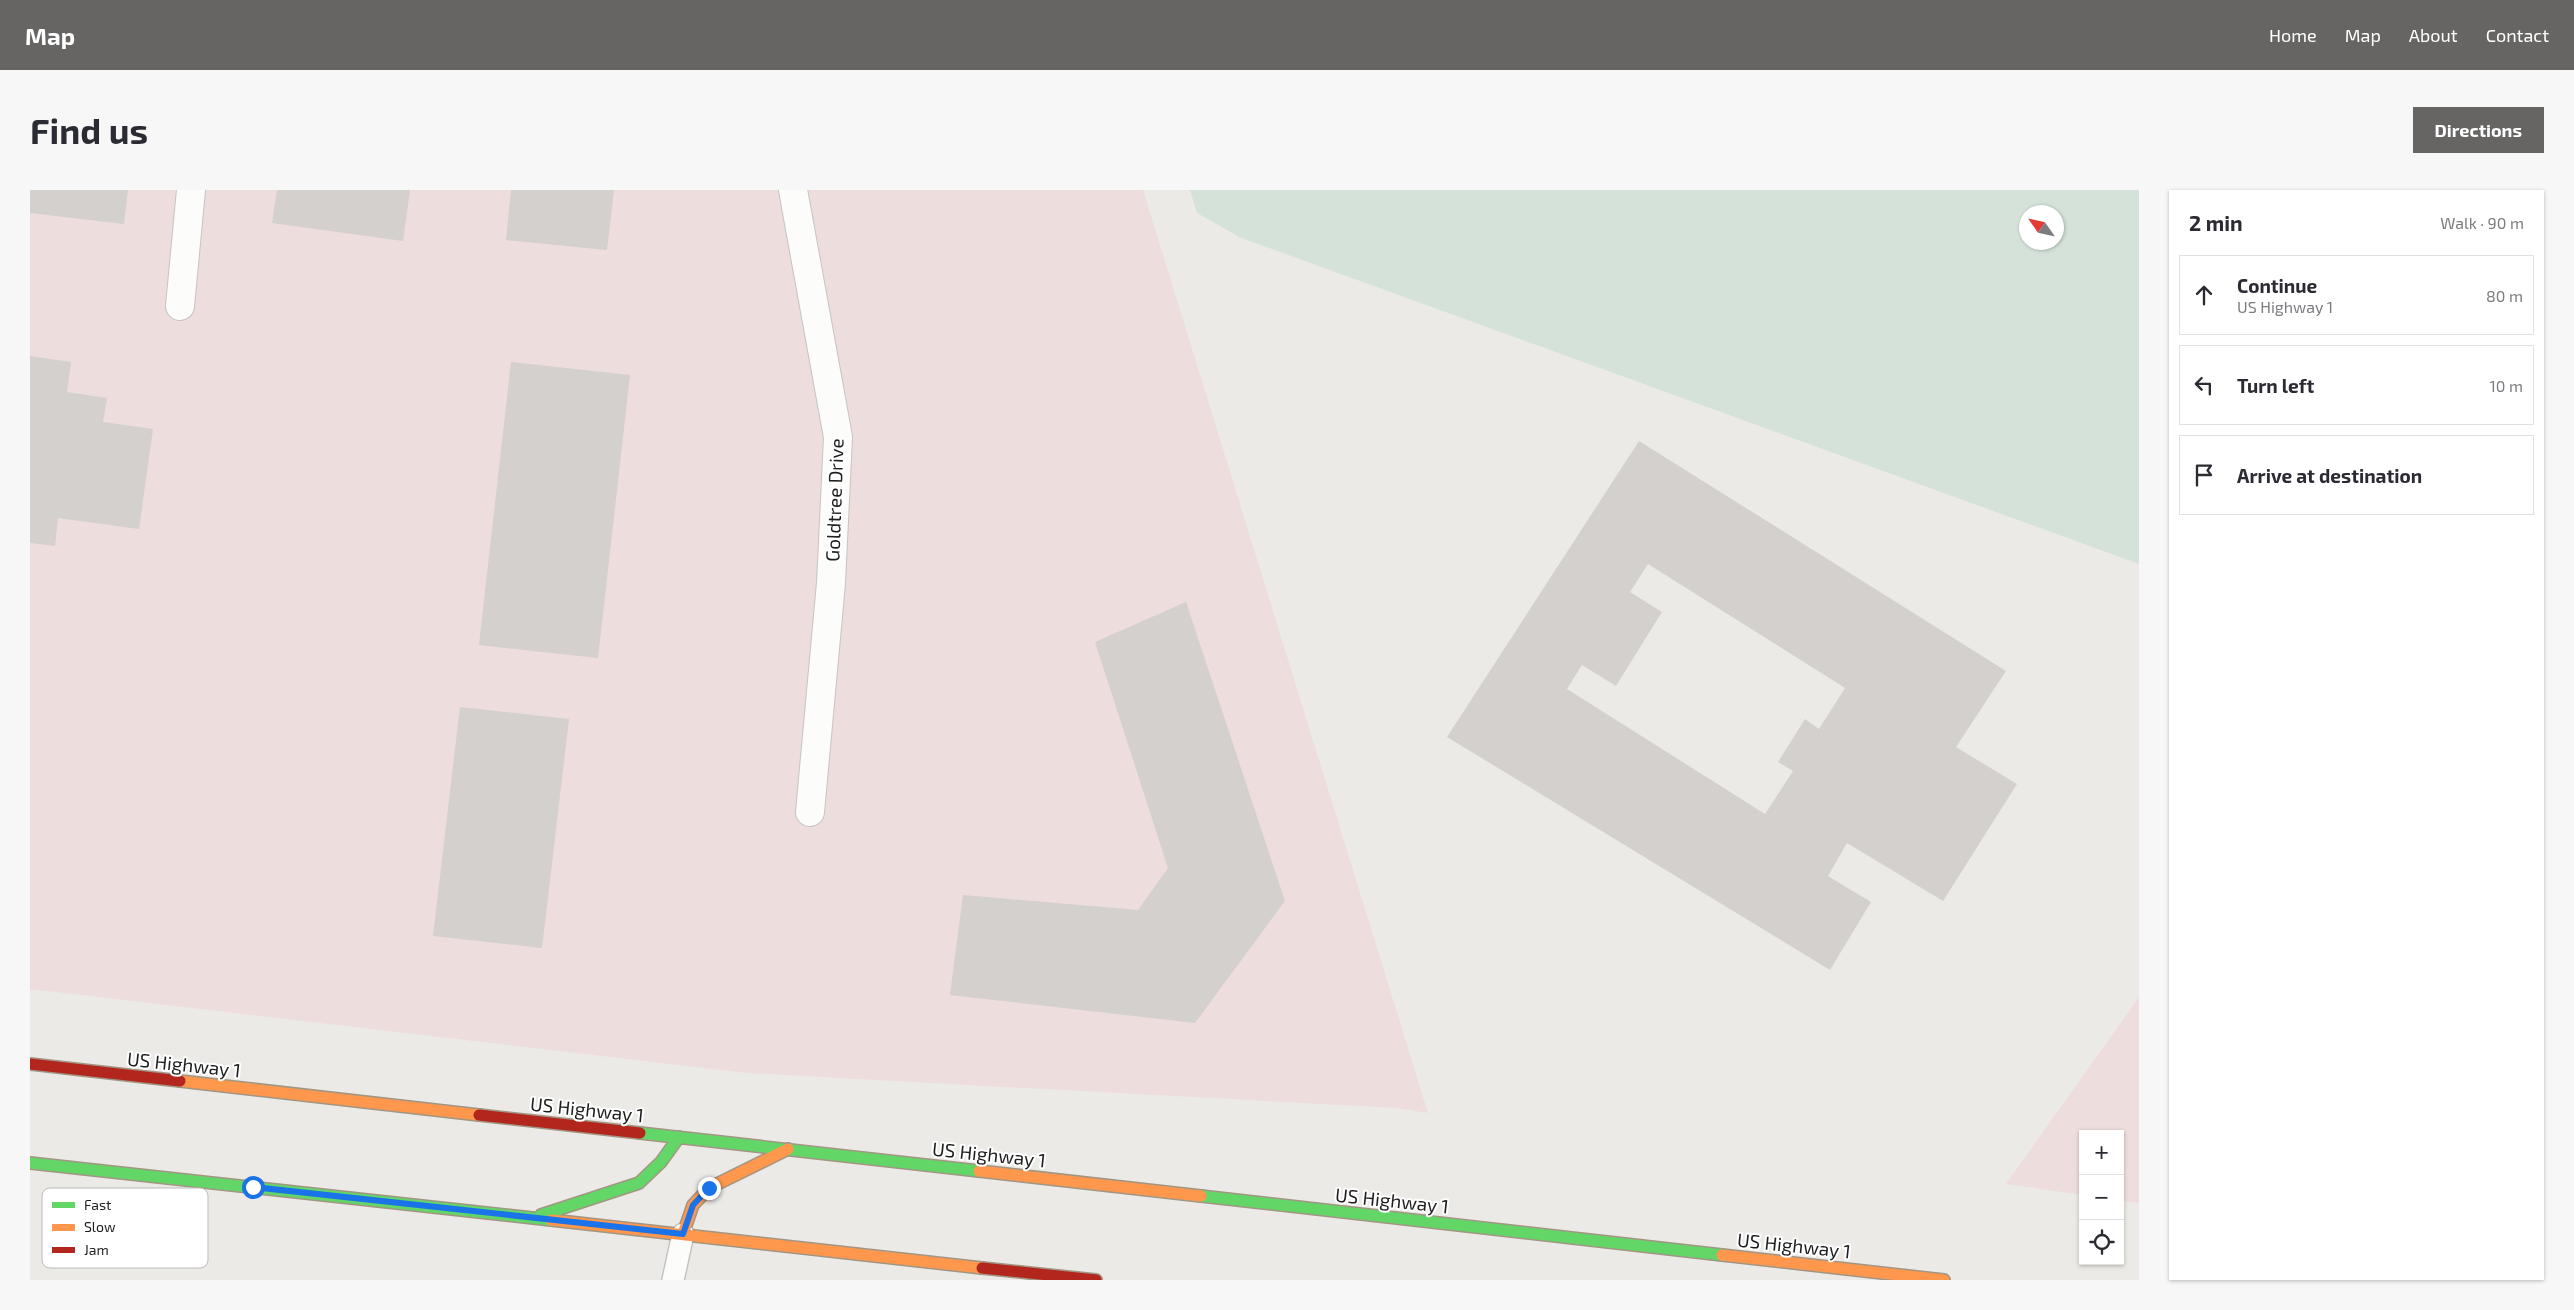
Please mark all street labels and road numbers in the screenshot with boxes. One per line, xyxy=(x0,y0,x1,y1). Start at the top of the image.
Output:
street label: Goldtree Drive xyxy=(820,438,848,562)
street label: US Highway 1 xyxy=(126,1047,242,1081)
street label: US Highway 1 xyxy=(529,1092,645,1126)
street label: US Highway 1 xyxy=(931,1137,1047,1171)
street label: US Highway 1 xyxy=(1334,1183,1450,1217)
street label: US Highway 1 xyxy=(1736,1228,1852,1262)

